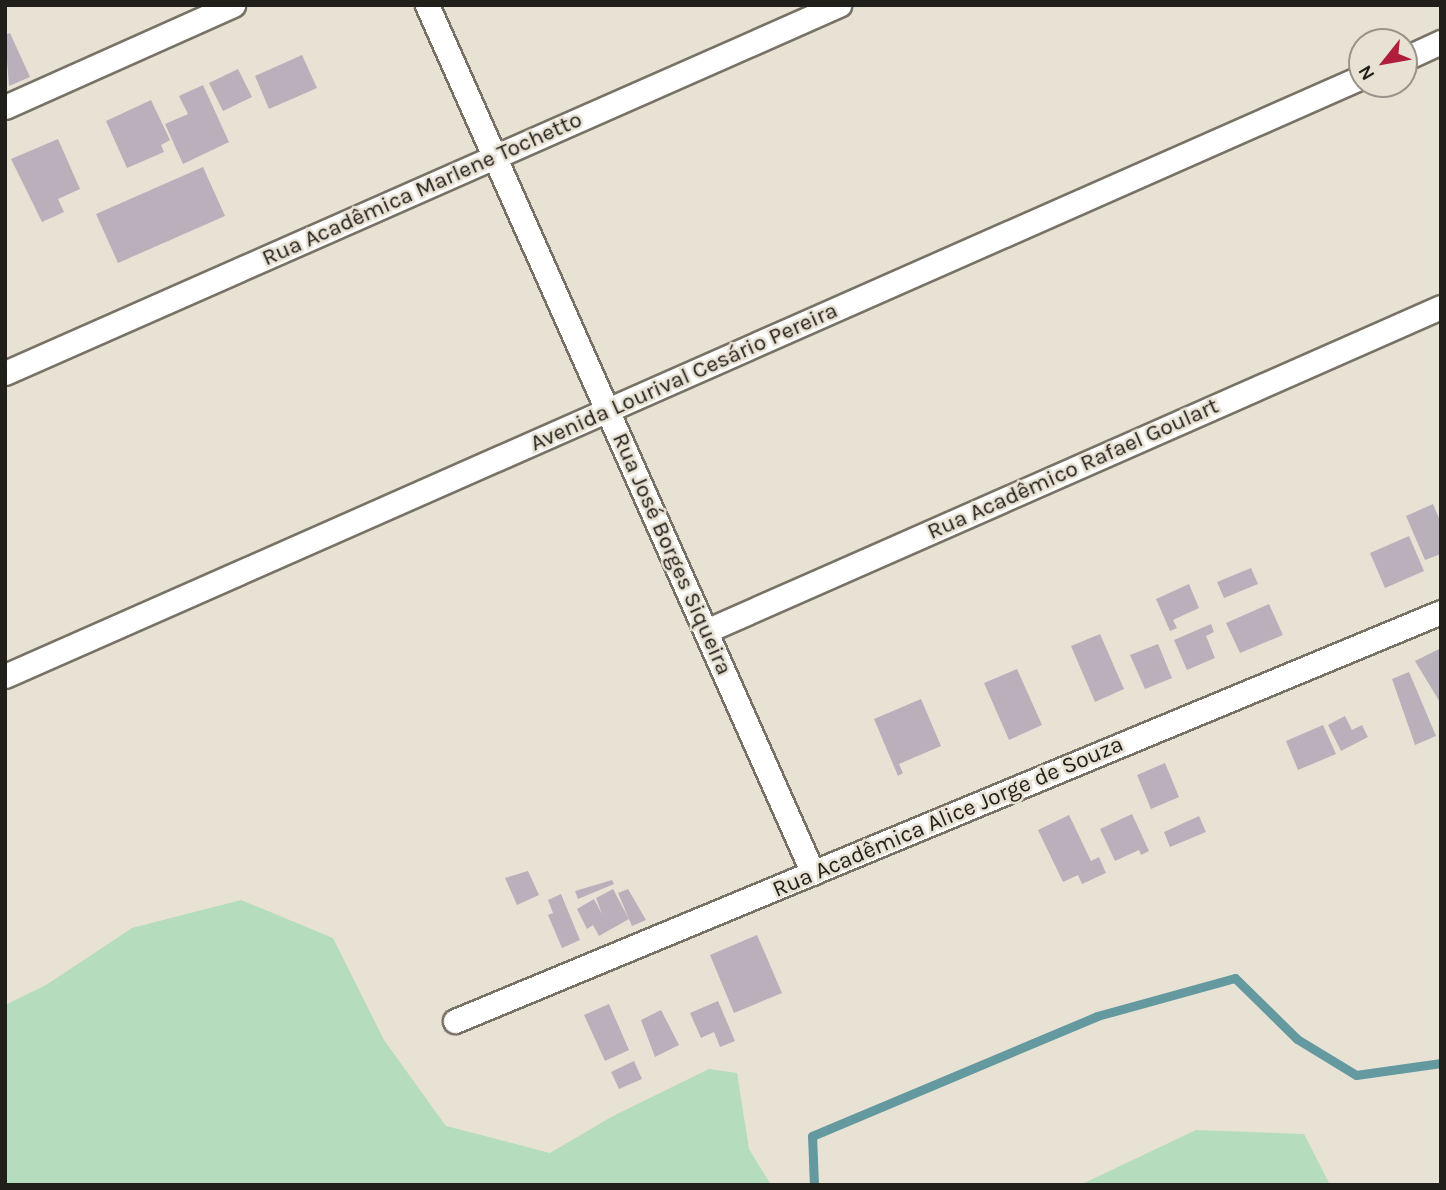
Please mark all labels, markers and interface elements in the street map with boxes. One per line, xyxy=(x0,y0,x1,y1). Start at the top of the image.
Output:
north arrow xyxy=(1348,28,1418,98)
text: N xyxy=(1354,61,1380,84)
street label: Rua Acadêmica Marlene Tochetto xyxy=(258,106,586,272)
street label: Avenida Lourival Cesário Pereira xyxy=(526,297,842,457)
street label: Rua Acadêmico Rafael Goulart xyxy=(923,392,1223,546)
street label: Rua José Borges Siqueira xyxy=(606,429,738,679)
street label: Rua Acadêmica Alice Jorge de Souza xyxy=(769,730,1127,904)

